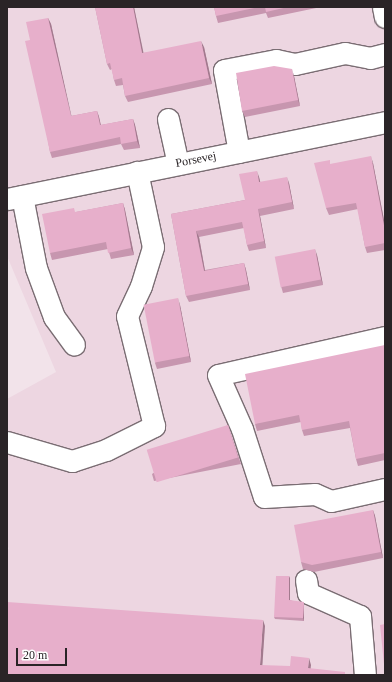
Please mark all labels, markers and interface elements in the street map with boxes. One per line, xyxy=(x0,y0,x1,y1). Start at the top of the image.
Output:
street label: Porsevej xyxy=(174,149,218,171)
scale bar xyxy=(18,640,69,666)
text: 20 m xyxy=(23,648,47,662)

